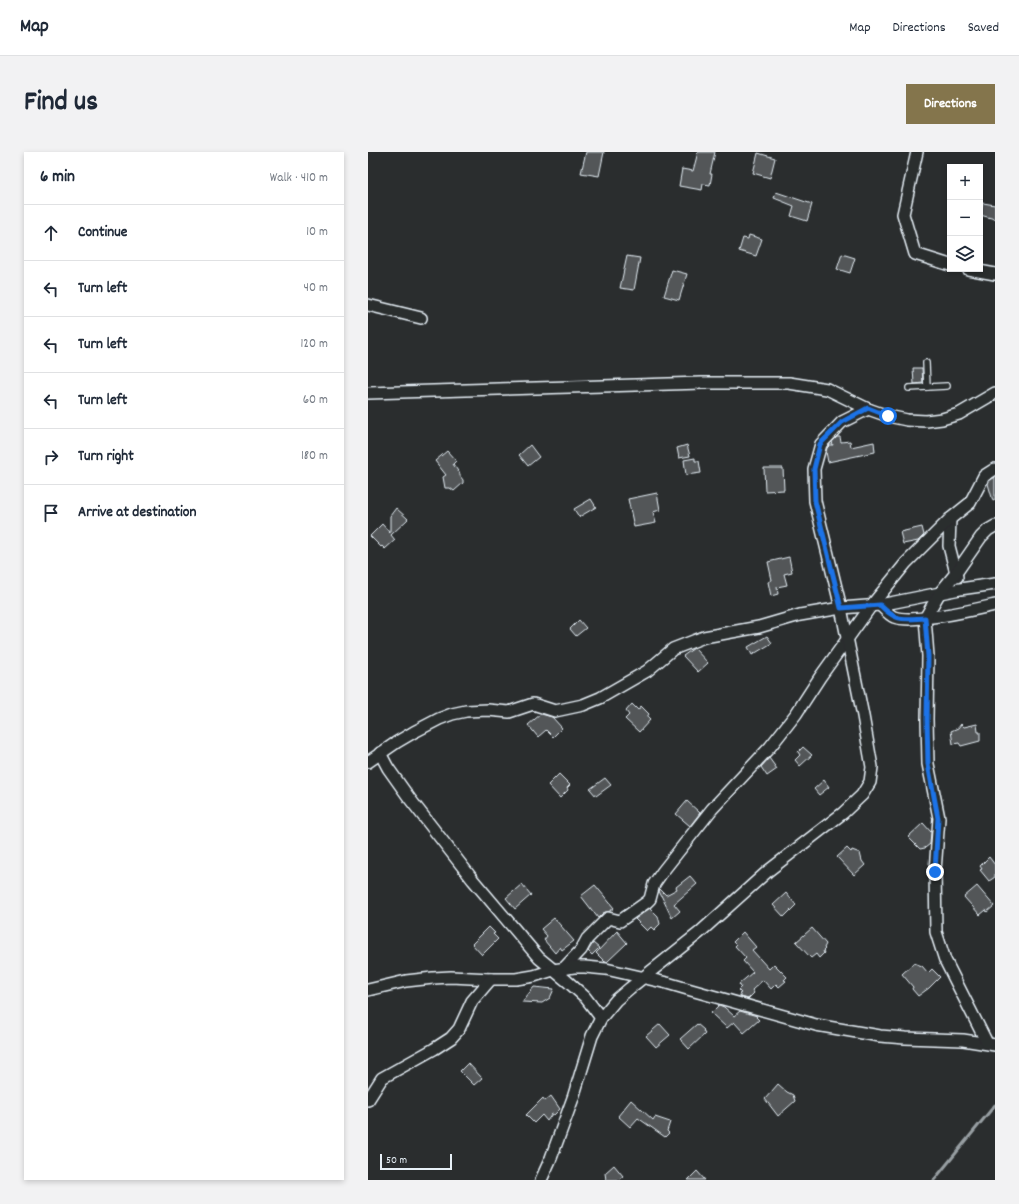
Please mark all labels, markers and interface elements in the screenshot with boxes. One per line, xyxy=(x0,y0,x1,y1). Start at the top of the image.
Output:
text: Map xyxy=(20,14,49,41)
text: Map xyxy=(849,18,871,38)
text: Directions xyxy=(893,18,946,38)
text: Saved xyxy=(968,18,999,38)
text: Find us xyxy=(24,84,98,124)
button: Directions xyxy=(906,84,995,124)
map controls xyxy=(947,164,983,272)
button: + xyxy=(947,164,983,200)
text: 6 min xyxy=(40,166,75,190)
text: Walk · 410 m xyxy=(270,169,328,188)
button: − xyxy=(947,200,983,236)
icon: ahead xyxy=(40,222,62,244)
text: Continue xyxy=(78,222,127,244)
text: 10 m xyxy=(306,223,328,242)
button: layers xyxy=(947,236,983,272)
icon: left xyxy=(40,278,62,300)
text: Turn left xyxy=(78,278,127,300)
text: 40 m xyxy=(304,279,328,298)
icon: left xyxy=(40,334,62,356)
text: Turn left xyxy=(78,334,127,356)
text: 120 m xyxy=(300,335,328,354)
icon: left xyxy=(40,390,62,412)
text: Turn left xyxy=(78,390,127,412)
text: 60 m xyxy=(303,391,328,410)
route start xyxy=(879,407,897,425)
icon: right xyxy=(40,446,62,468)
text: Turn right xyxy=(78,446,134,468)
text: 180 m xyxy=(301,447,328,466)
icon: arrive xyxy=(40,502,62,524)
text: Arrive at destination xyxy=(78,502,196,524)
route end xyxy=(926,863,944,881)
scale bar xyxy=(380,1152,452,1171)
text: 50 m xyxy=(386,1153,407,1169)

